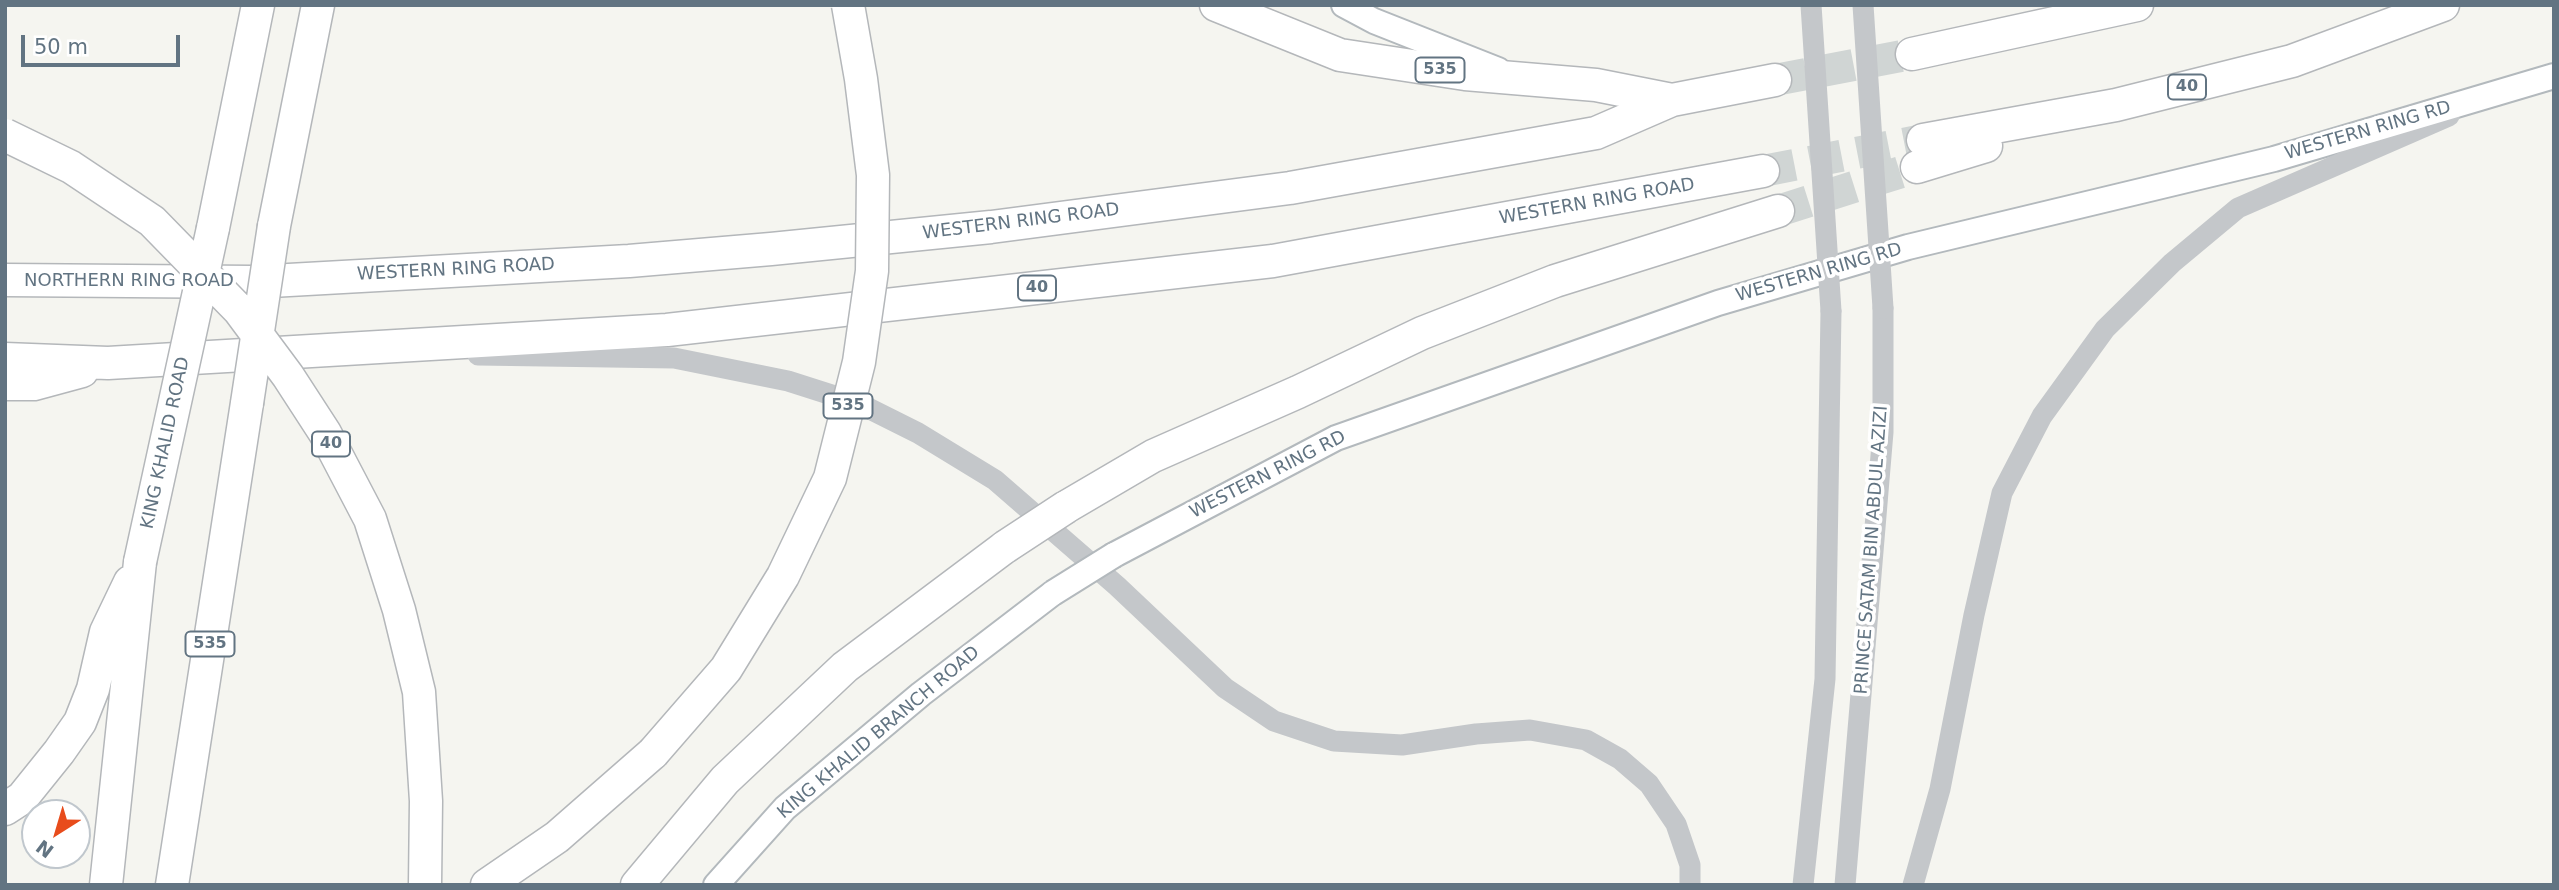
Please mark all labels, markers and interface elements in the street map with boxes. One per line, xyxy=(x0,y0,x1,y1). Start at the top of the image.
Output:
scale bar xyxy=(24,21,184,65)
text: 50 m xyxy=(34,35,88,59)
road number: 535 xyxy=(1416,58,1464,82)
road number: 40 xyxy=(2168,74,2206,100)
street label: WESTERN RING RD xyxy=(2282,97,2454,165)
street label: WESTERN RING ROAD xyxy=(1498,174,1696,230)
street label: WESTERN RING ROAD xyxy=(921,199,1121,245)
street label: WESTERN RING RD xyxy=(1733,239,1905,307)
street label: WESTERN RING ROAD xyxy=(357,254,555,286)
street label: NORTHERN RING ROAD xyxy=(24,270,234,292)
road number: 40 xyxy=(1018,276,1056,300)
street label: KING KHALID ROAD xyxy=(137,355,195,531)
road number: 535 xyxy=(824,394,872,418)
street label: PRINCE SATAM BIN ABDUL AZIZI xyxy=(1851,405,1893,695)
street label: WESTERN RING RD xyxy=(1186,426,1350,524)
road number: 40 xyxy=(312,432,350,457)
road number: 535 xyxy=(186,632,234,656)
street label: KING KHALID BRANCH ROAD xyxy=(774,642,984,824)
north arrow xyxy=(21,799,91,869)
text: N xyxy=(32,836,58,863)

